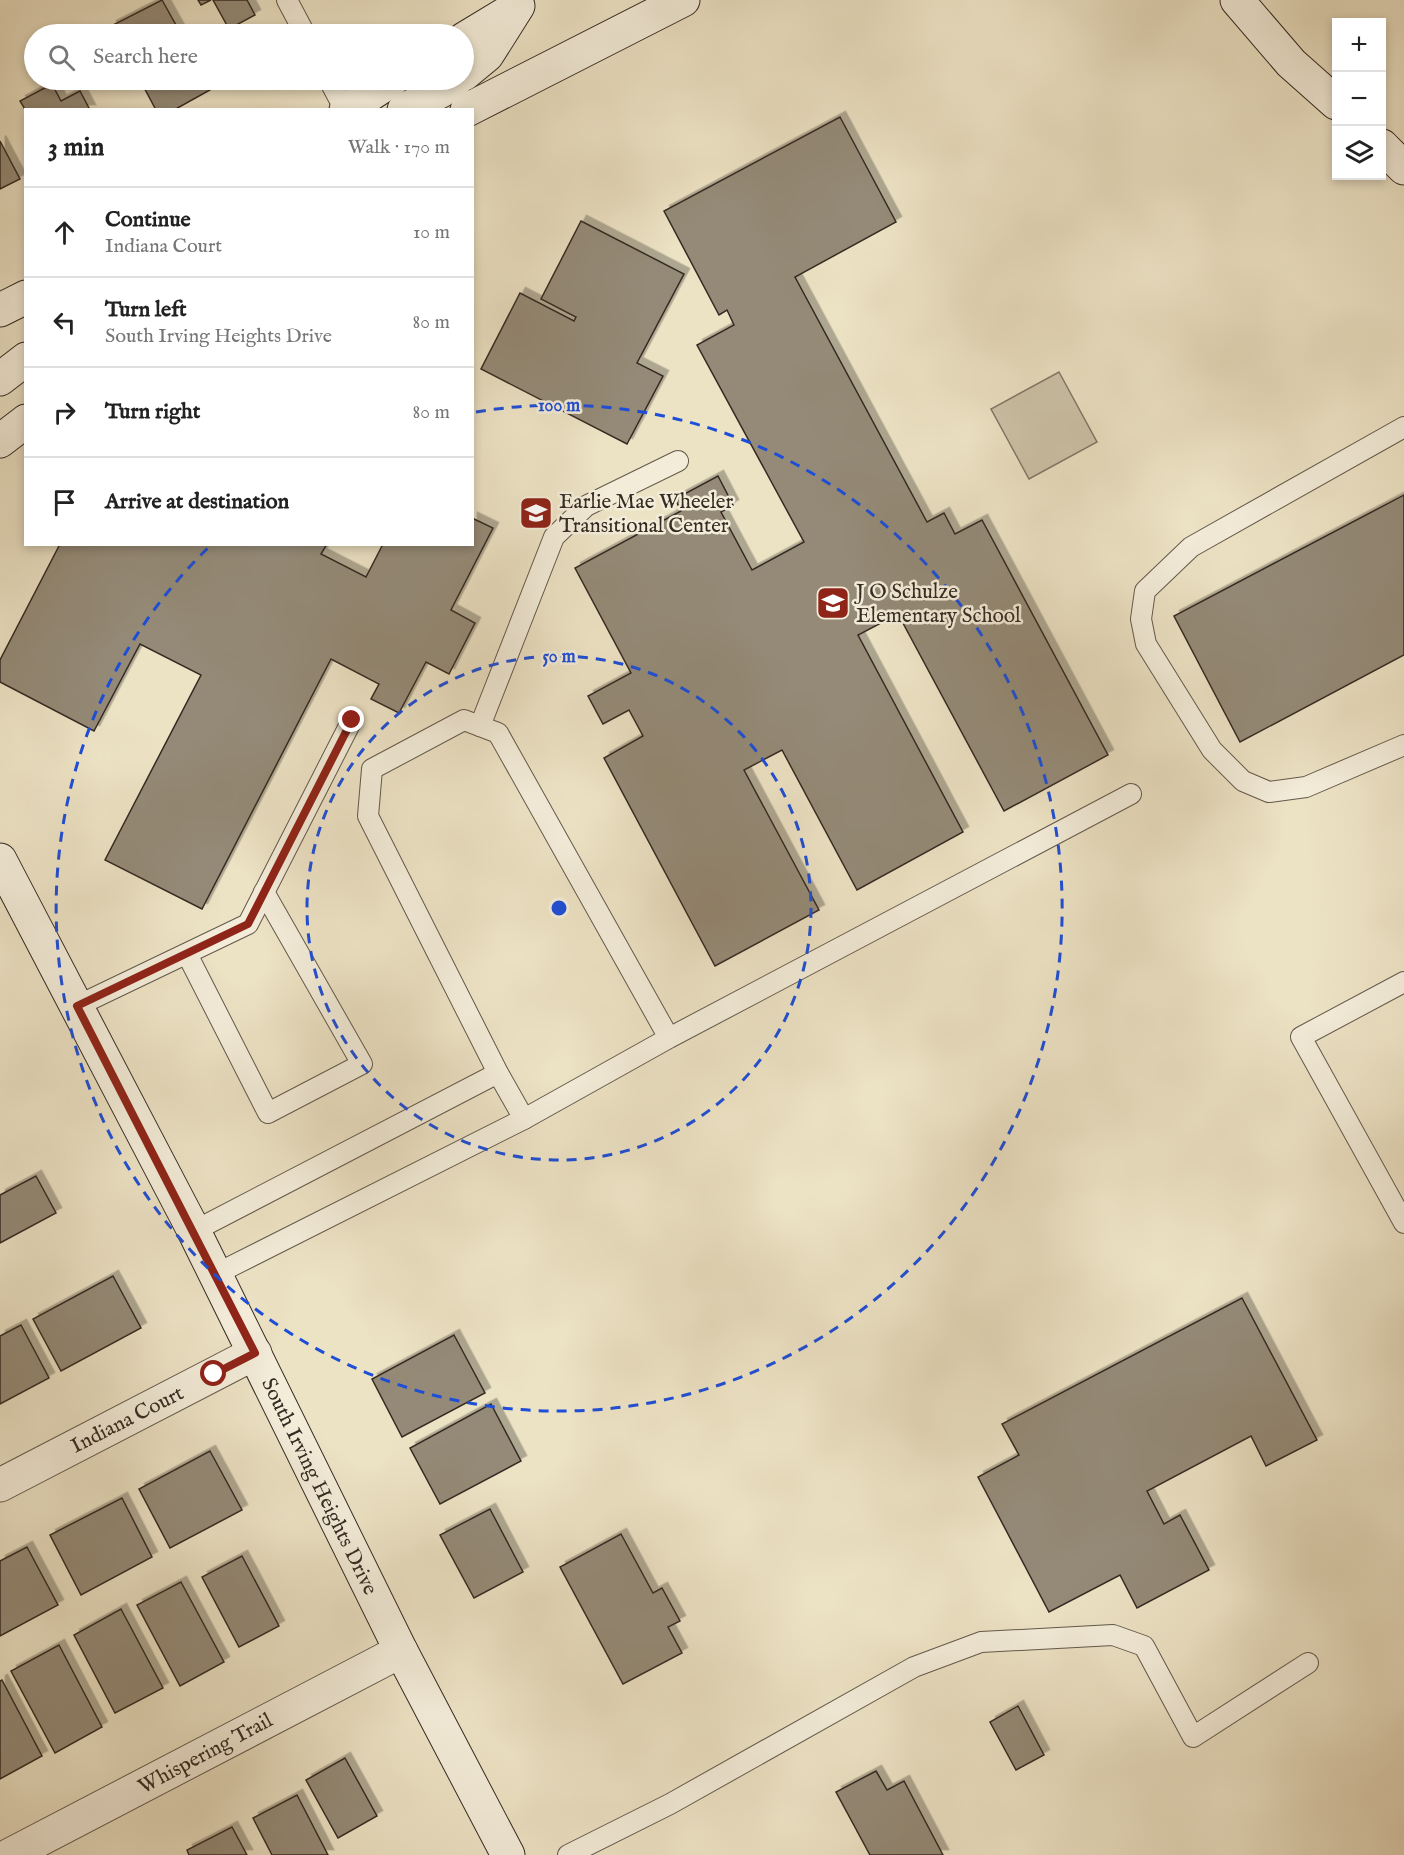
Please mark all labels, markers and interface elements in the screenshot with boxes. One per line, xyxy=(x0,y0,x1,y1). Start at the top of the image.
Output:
map controls xyxy=(1332,18,1386,180)
button: + xyxy=(1332,18,1386,72)
search box xyxy=(24,24,474,90)
icon: search xyxy=(45,41,78,74)
text: Search here xyxy=(93,43,198,71)
button: − xyxy=(1332,72,1386,126)
button: layers xyxy=(1332,126,1386,180)
text: 3 min xyxy=(48,131,104,164)
text: Walk · 170 m xyxy=(348,135,450,160)
text: Continue xyxy=(105,206,191,234)
icon: ahead xyxy=(48,216,81,249)
text: 10 m xyxy=(413,220,450,245)
text: Indiana Court xyxy=(105,234,222,259)
text: Turn left xyxy=(105,296,187,324)
icon: left xyxy=(48,306,81,339)
text: 80 m xyxy=(413,310,450,335)
text: South Irving Heights Drive xyxy=(105,324,332,349)
text: 100 m xyxy=(538,395,580,418)
icon: right xyxy=(48,396,81,429)
text: Turn right xyxy=(105,398,200,426)
text: 80 m xyxy=(413,400,450,425)
icon: arrive xyxy=(48,486,81,519)
text: Arrive at destination xyxy=(105,488,289,516)
place label: Earlie Mae Wheeler Transitional Center xyxy=(559,489,734,540)
school or university icon: Earlie Mae Wheeler Transitional Center xyxy=(518,495,554,531)
place label: J O Schulze Elementary School xyxy=(854,579,1021,630)
school or university icon: J O Schulze Elementary School xyxy=(815,585,851,621)
text: 50 m xyxy=(542,646,576,669)
route end xyxy=(338,706,364,732)
centre of rings xyxy=(549,898,569,918)
route start xyxy=(200,1360,226,1386)
street label: South Irving Heights Drive xyxy=(254,1374,383,1600)
street label: Indiana Court xyxy=(67,1380,189,1460)
street label: Whispering Trail xyxy=(134,1707,278,1801)

